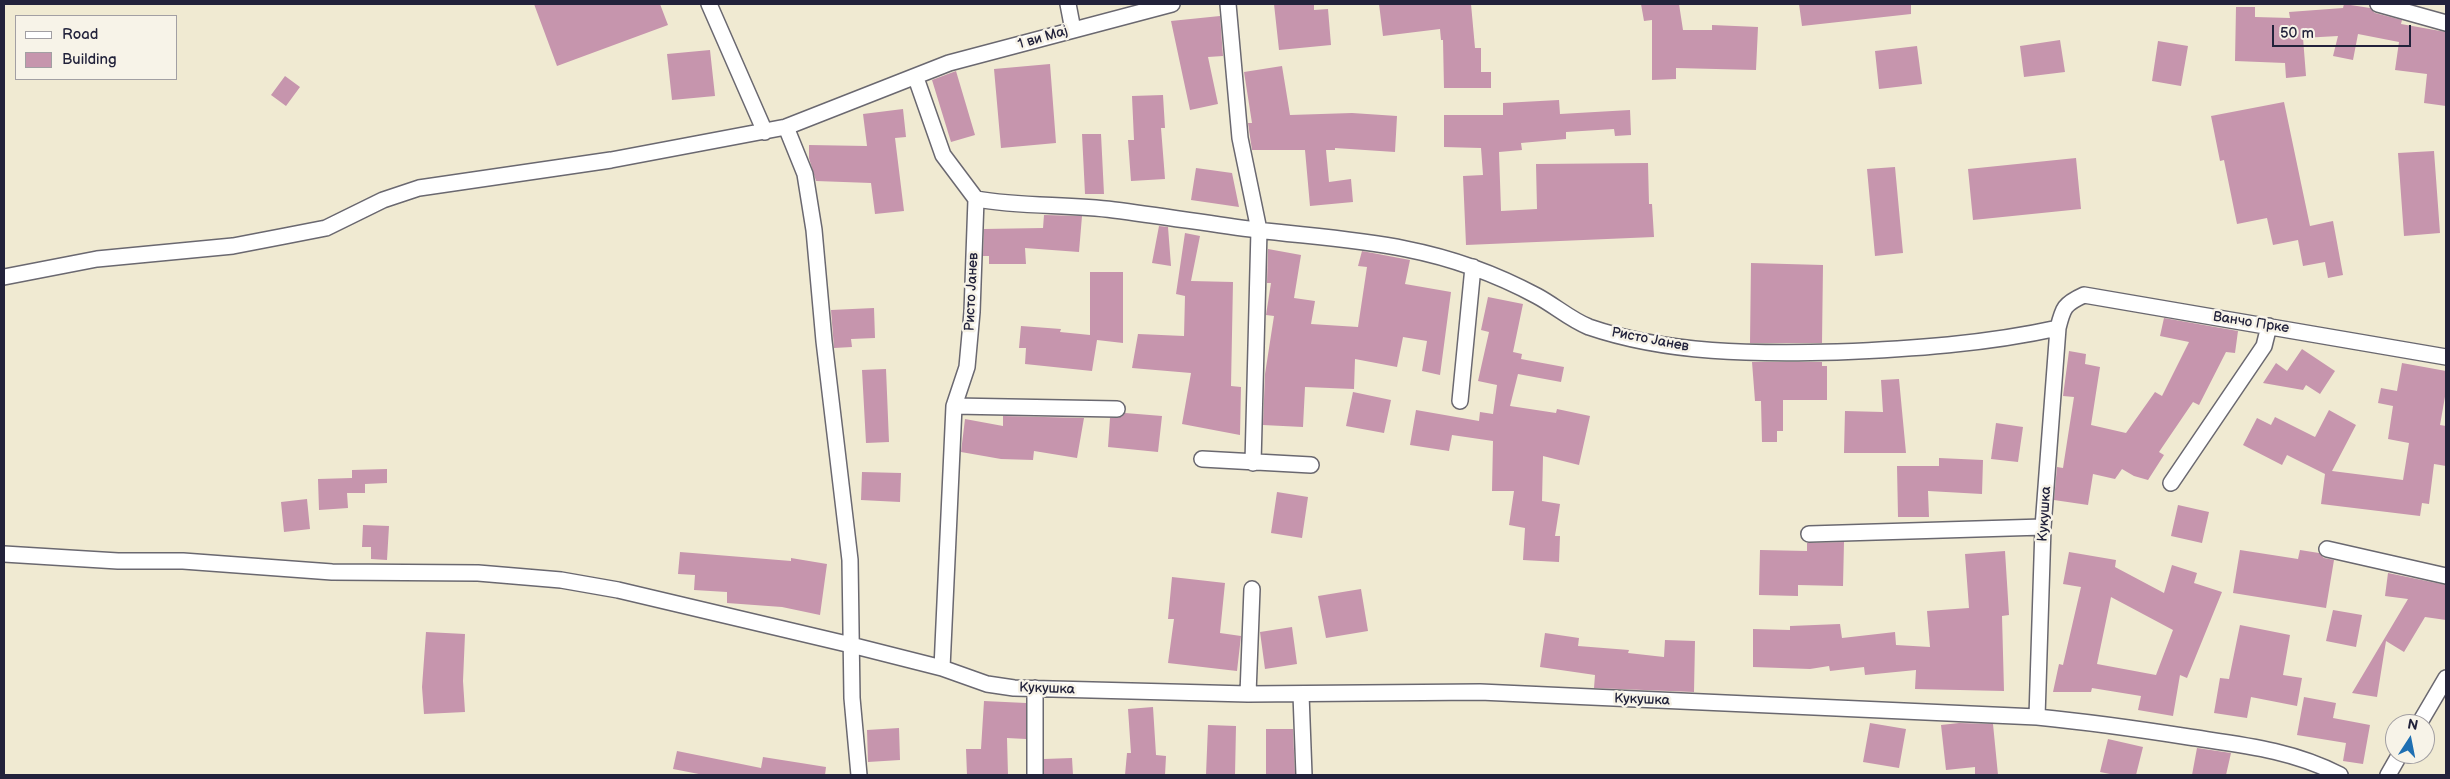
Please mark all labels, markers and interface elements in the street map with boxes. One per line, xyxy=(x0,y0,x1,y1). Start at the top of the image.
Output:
legend xyxy=(15,15,178,80)
scale bar xyxy=(2275,15,2414,47)
street label: 1 ви Мај xyxy=(1016,23,1070,53)
text: 50 m xyxy=(2280,24,2314,43)
text: Road xyxy=(62,25,98,44)
text: Building xyxy=(62,50,117,69)
street label: Ристо Јанев xyxy=(962,252,982,332)
street label: Ванчо Прке xyxy=(2212,309,2290,337)
street label: Ристо Јанев xyxy=(1610,324,1690,356)
street label: Кукушка xyxy=(2035,486,2055,542)
street label: Кукушка xyxy=(1019,680,1075,698)
street label: Кукушка xyxy=(1614,691,1670,709)
north arrow xyxy=(2385,714,2435,764)
text: N xyxy=(2406,715,2420,734)

